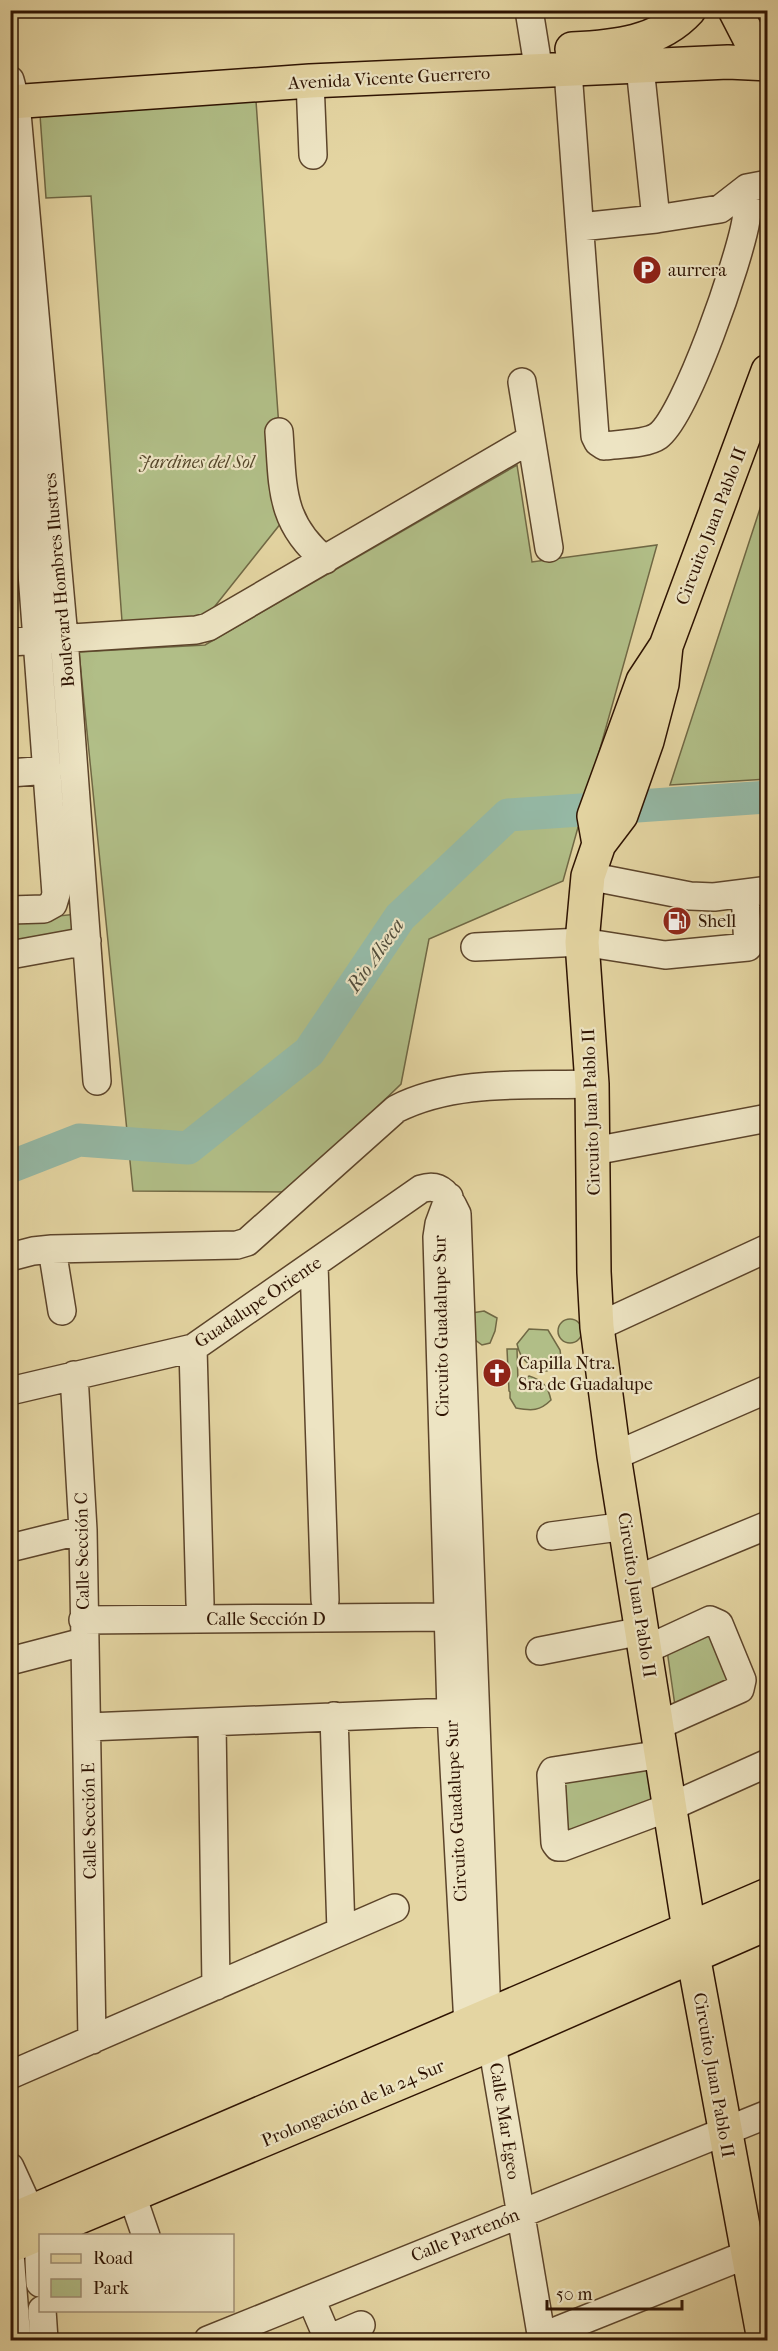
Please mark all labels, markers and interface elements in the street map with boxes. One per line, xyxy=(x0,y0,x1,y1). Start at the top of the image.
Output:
street label: Avenida Vicente Guerrero xyxy=(287,63,491,94)
parking icon: aurrera xyxy=(631,254,663,286)
place label: aurrera xyxy=(668,260,727,281)
street label: Circuito Juan Pablo II xyxy=(672,444,751,608)
park label: Jardines del Sol xyxy=(138,452,257,473)
street label: Boulevard Hombres Ilustres xyxy=(40,472,79,688)
fuel station icon: Shell xyxy=(661,905,693,937)
place label: Shell xyxy=(698,911,736,932)
water label: Rio Alseca xyxy=(341,914,409,998)
street label: Circuito Juan Pablo II xyxy=(578,1028,605,1196)
street label: Circuito Guadalupe Sur xyxy=(429,1235,454,1417)
street label: Guadalupe Oriente xyxy=(191,1252,326,1353)
place label: Capilla Ntra. Sra de Guadalupe xyxy=(518,1353,653,1395)
church icon: Capilla Ntra. Sra de Guadalupe xyxy=(481,1357,513,1389)
street label: Calle Sección C xyxy=(71,1492,94,1610)
street label: Circuito Juan Pablo II xyxy=(613,1511,660,1679)
street label: Calle Sección D xyxy=(206,1609,326,1630)
street label: Circuito Guadalupe Sur xyxy=(441,1719,472,1902)
street label: Calle Sección E xyxy=(78,1763,101,1879)
street label: Circuito Juan Pablo II xyxy=(689,1991,738,2159)
street label: Prolongación de la 24 Sur xyxy=(259,2055,448,2152)
street label: Calle Mar Egeo xyxy=(485,2061,524,2181)
street label: Calle Partenón xyxy=(408,2204,523,2267)
legend xyxy=(39,2234,234,2312)
text: Road xyxy=(93,2248,133,2269)
scale bar xyxy=(547,2273,682,2311)
text: Park xyxy=(93,2278,130,2299)
text: 50 m xyxy=(556,2284,593,2305)

